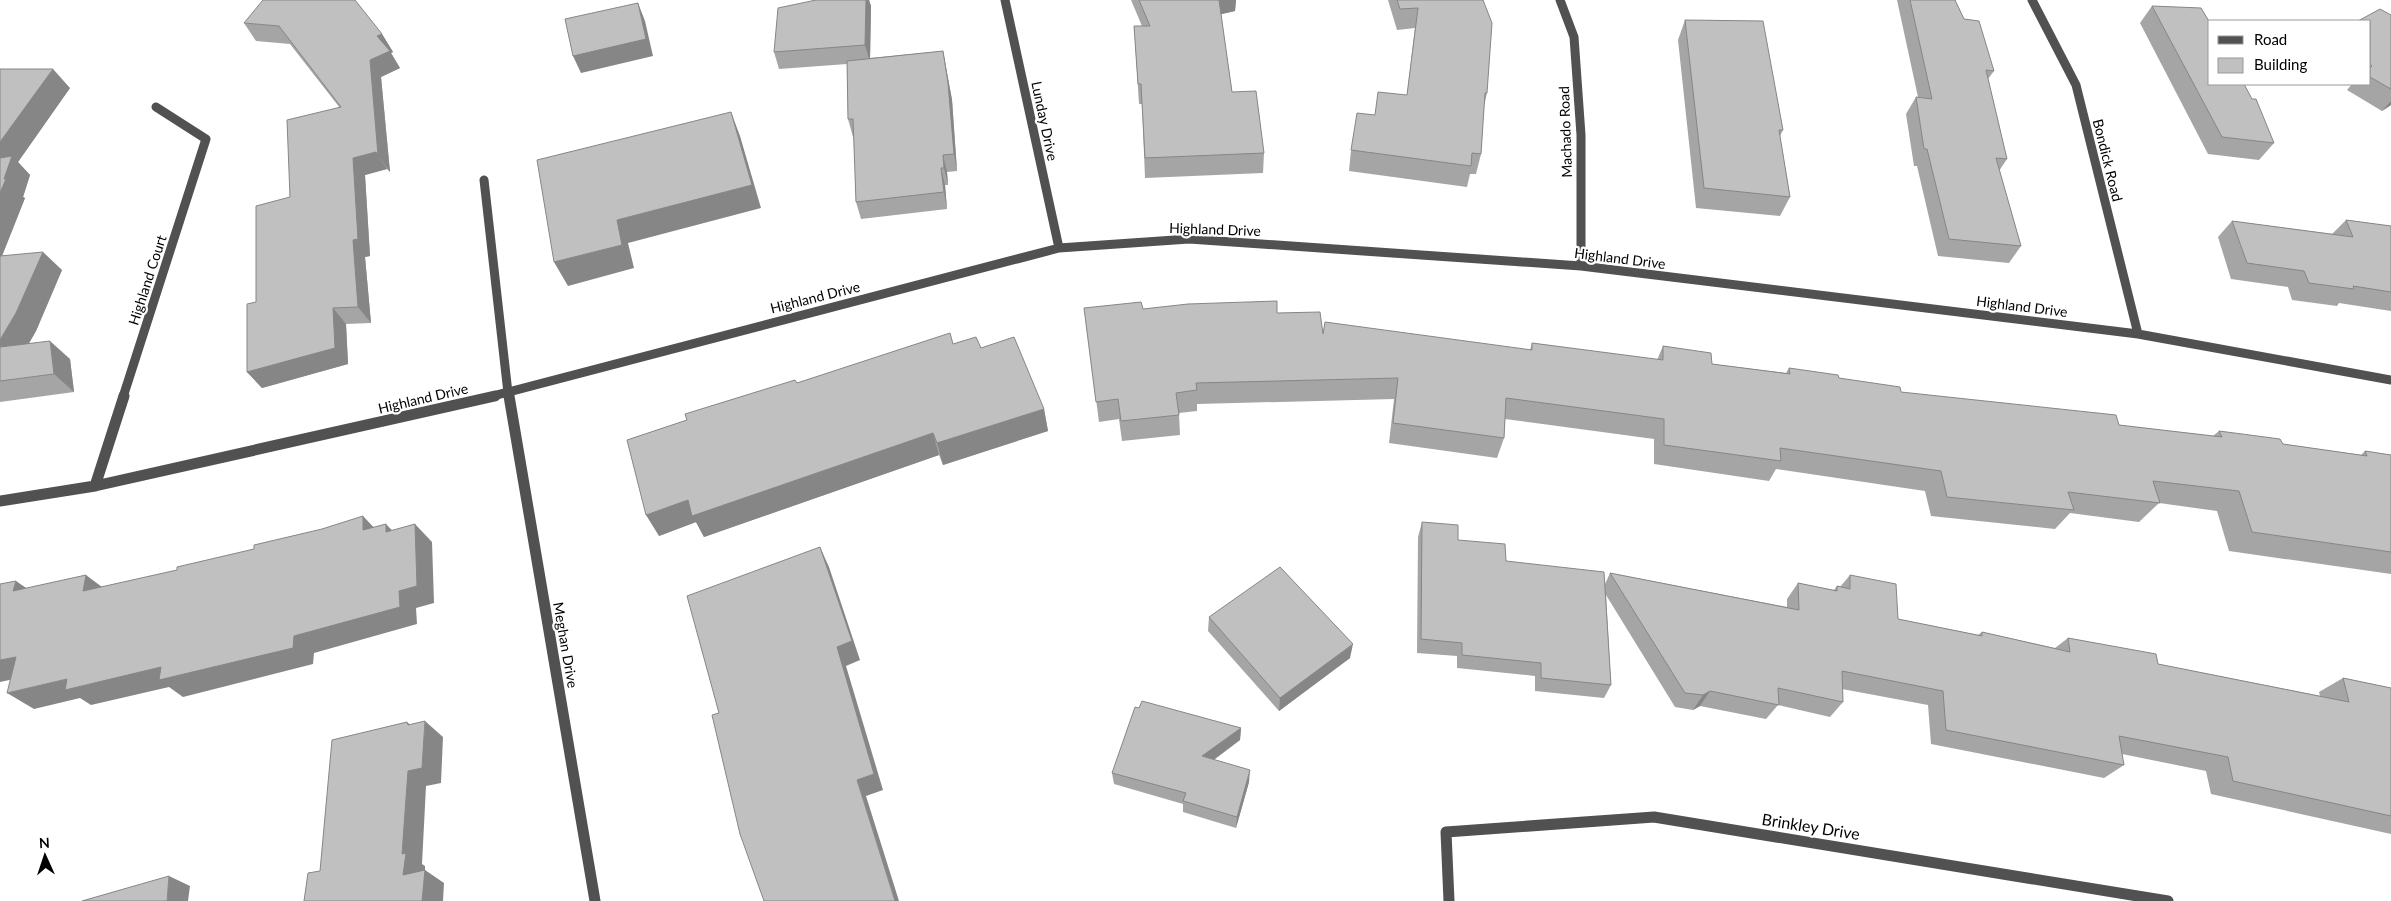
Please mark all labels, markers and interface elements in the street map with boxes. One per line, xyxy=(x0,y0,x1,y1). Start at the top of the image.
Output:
legend xyxy=(2208,20,2371,85)
text: Road xyxy=(2254,30,2287,48)
text: Building xyxy=(2254,55,2307,73)
street label: Lunday Drive xyxy=(1028,80,1062,162)
street label: Machado Road xyxy=(1555,86,1575,178)
street label: Bondick Road xyxy=(2090,117,2126,203)
street label: Highland Drive xyxy=(1169,219,1261,239)
street label: Highland Court xyxy=(124,233,170,327)
street label: Highland Drive xyxy=(1573,244,1667,272)
street label: Highland Drive xyxy=(768,278,862,316)
street label: Highland Drive xyxy=(1975,292,2069,320)
street label: Highland Drive xyxy=(376,379,470,417)
street label: Meghan Drive xyxy=(550,601,582,689)
street label: Brinkley Drive xyxy=(1761,809,1861,843)
north arrow xyxy=(20,831,70,881)
text: N xyxy=(38,834,50,851)

